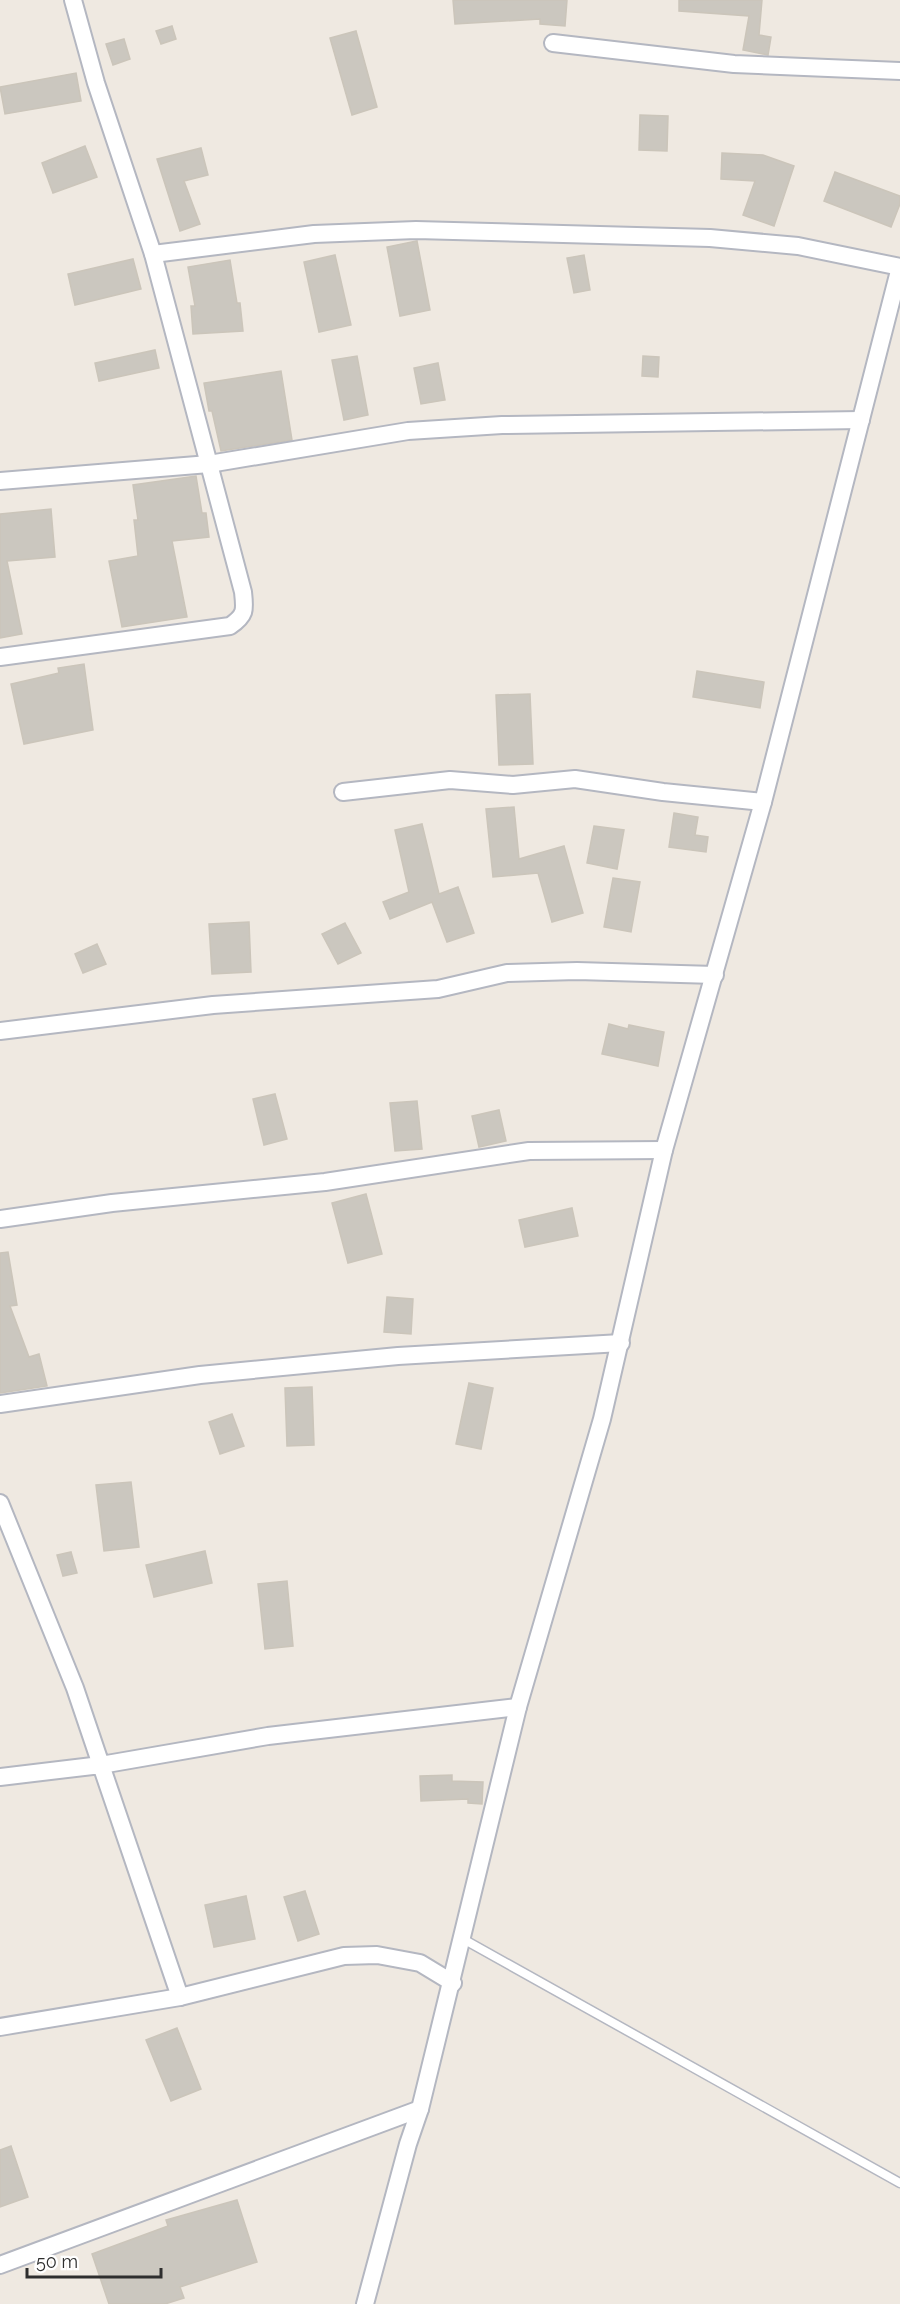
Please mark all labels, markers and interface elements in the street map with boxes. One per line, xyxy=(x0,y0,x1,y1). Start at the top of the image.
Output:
scale bar xyxy=(27,2241,160,2279)
text: 50 m xyxy=(36,2251,78,2272)

